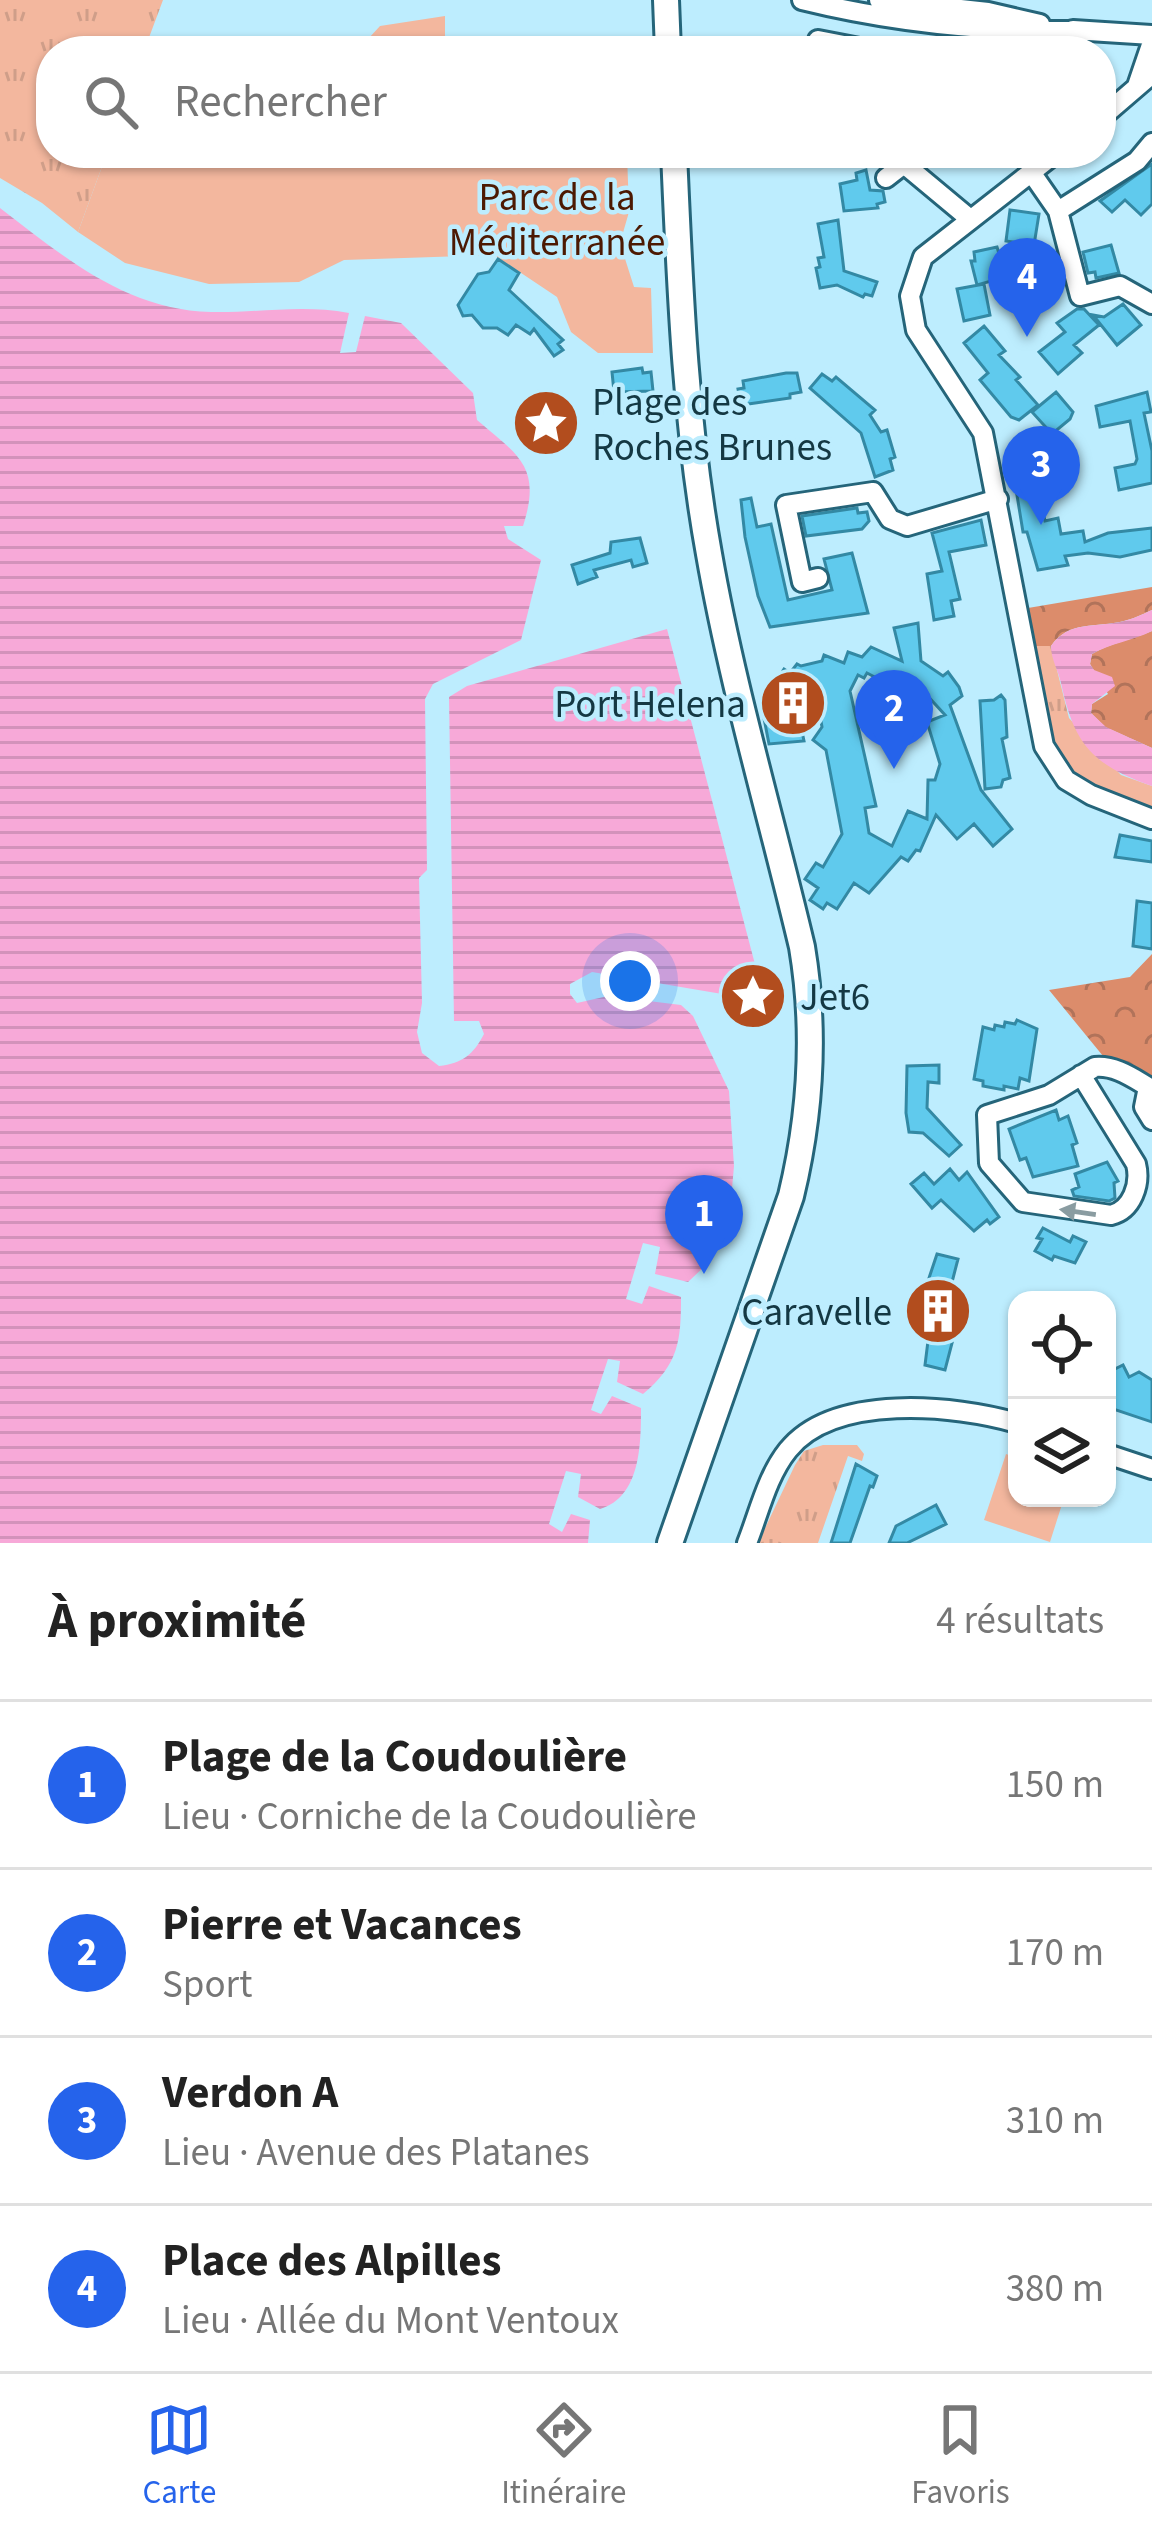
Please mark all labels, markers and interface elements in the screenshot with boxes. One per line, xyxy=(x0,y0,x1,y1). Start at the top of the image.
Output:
search box xyxy=(36,36,1116,168)
icon: search xyxy=(78,69,144,135)
text: Rechercher xyxy=(174,70,387,134)
park label: Parc de la Méditerranée xyxy=(449,170,665,271)
pin: 4 xyxy=(988,238,1066,337)
place label: Plage des Roches Brunes xyxy=(592,375,832,476)
place icon: Plage des Roches Brunes xyxy=(511,388,581,458)
pin: 3 xyxy=(1002,426,1080,525)
building icon: Port Helena xyxy=(758,668,828,738)
pin: 2 xyxy=(855,670,933,769)
place label: Port Helena xyxy=(554,677,746,733)
your location xyxy=(600,951,660,1011)
place icon: Jet6 xyxy=(718,961,788,1031)
place label: Jet6 xyxy=(800,970,870,1026)
pin: 1 xyxy=(665,1175,743,1274)
one-way arrow xyxy=(1059,1202,1097,1221)
building icon: Caravelle xyxy=(903,1276,973,1346)
place label: Caravelle xyxy=(741,1285,892,1341)
map controls xyxy=(1008,1291,1116,1507)
button: locate xyxy=(1008,1291,1116,1399)
button: layers xyxy=(1008,1399,1116,1507)
text: À proximité xyxy=(48,1585,306,1657)
text: 4 résultats xyxy=(936,1593,1104,1649)
text: Plage de la Coudoulière xyxy=(162,1725,627,1789)
text: 1 xyxy=(77,1757,97,1813)
text: 150 m xyxy=(1006,1757,1104,1813)
text: Lieu · Corniche de la Coudoulière xyxy=(162,1789,697,1845)
text: Pierre et Vacances xyxy=(162,1893,522,1957)
text: 2 xyxy=(77,1925,97,1981)
text: 170 m xyxy=(1006,1925,1104,1981)
text: Sport xyxy=(162,1957,252,2013)
text: Verdon A xyxy=(162,2061,338,2125)
text: 3 xyxy=(77,2093,97,2149)
text: 310 m xyxy=(1006,2093,1104,2149)
text: Lieu · Avenue des Platanes xyxy=(162,2125,590,2181)
text: Place des Alpilles xyxy=(162,2229,501,2293)
text: 4 xyxy=(77,2261,97,2317)
text: 380 m xyxy=(1006,2261,1104,2317)
text: Lieu · Allée du Mont Ventoux xyxy=(162,2293,619,2349)
tab: Carte xyxy=(142,2397,216,2516)
tab: Itinéraire xyxy=(501,2397,626,2516)
tab: Favoris xyxy=(911,2397,1010,2516)

